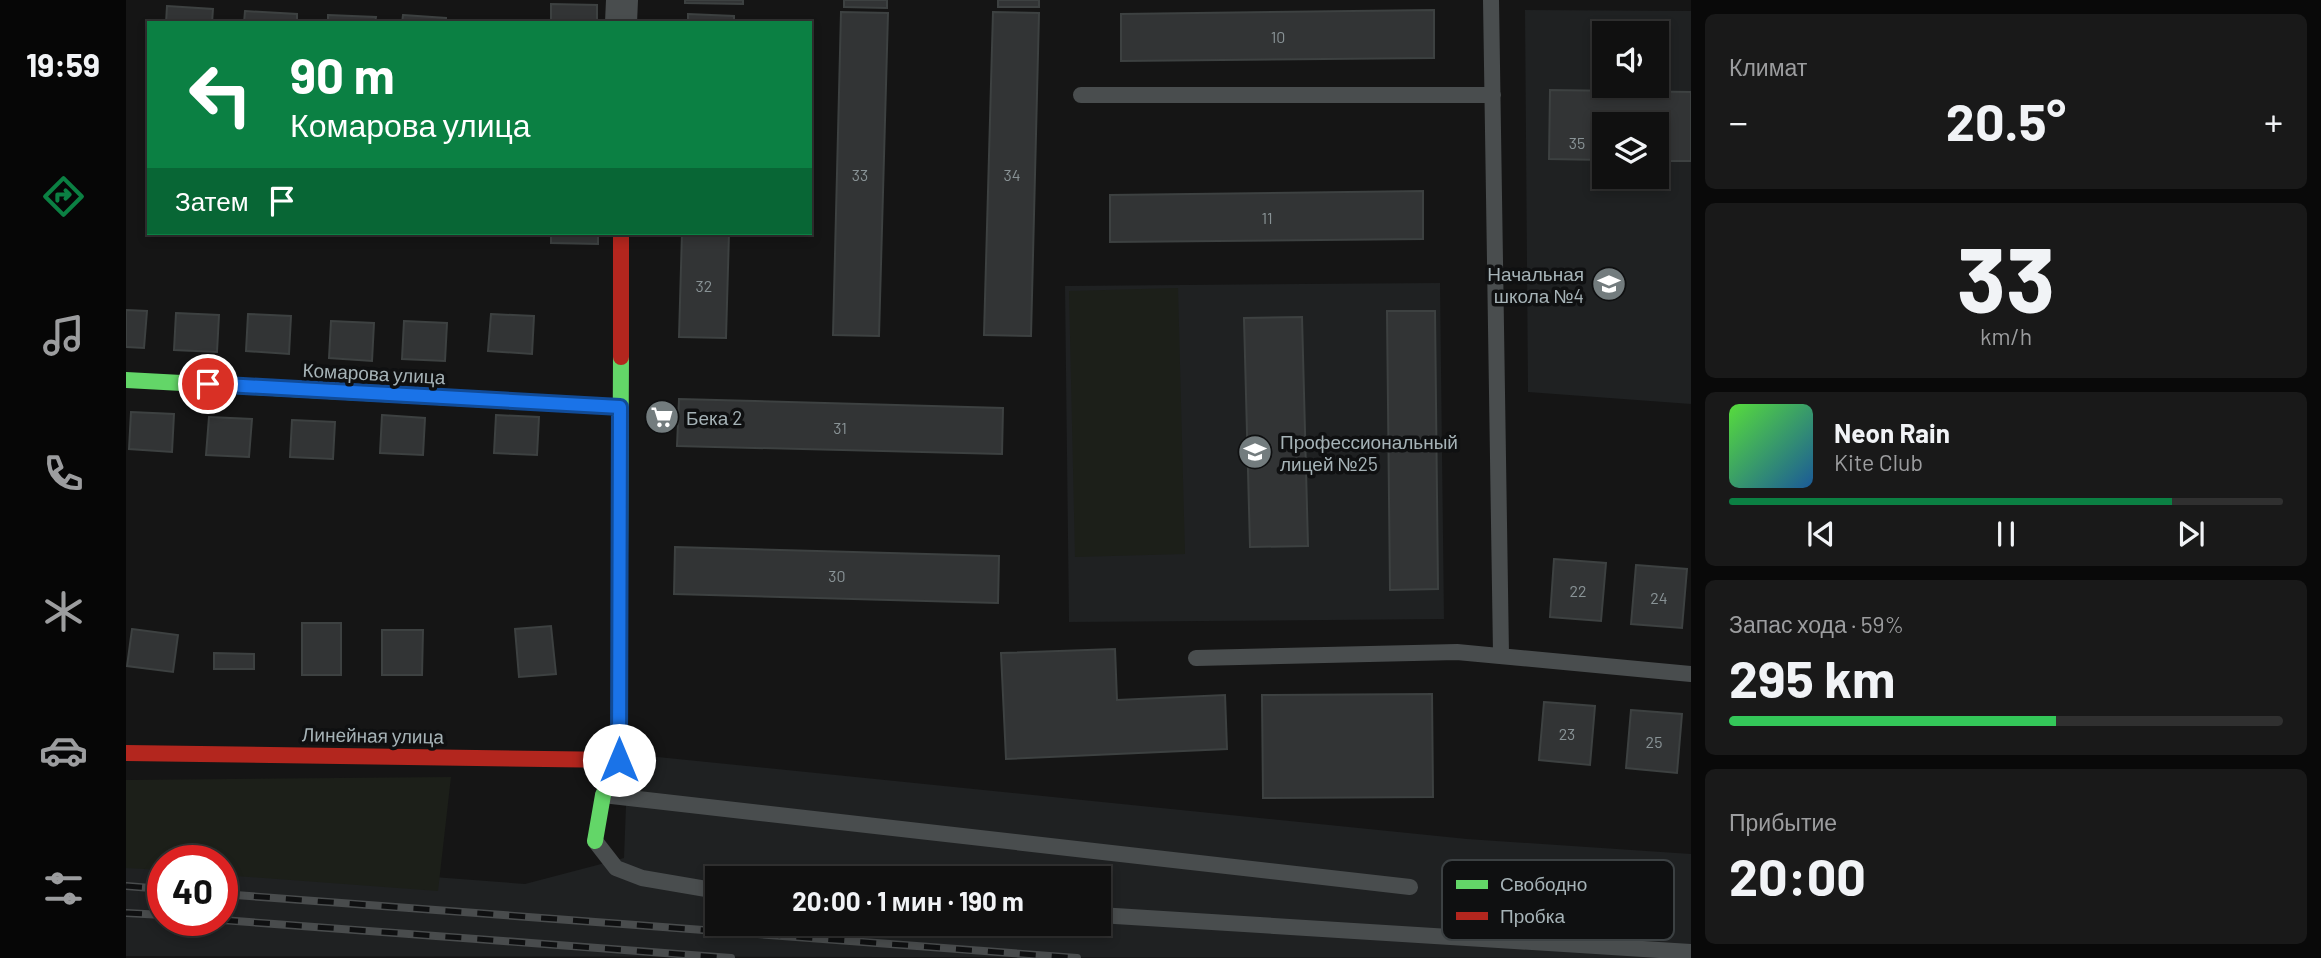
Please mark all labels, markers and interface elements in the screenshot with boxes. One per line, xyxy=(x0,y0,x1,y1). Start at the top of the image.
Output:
map controls xyxy=(1592,21,1669,189)
button: sound xyxy=(1592,21,1669,98)
house number: 10 xyxy=(1271,27,1285,46)
text: 19:59 xyxy=(26,45,100,83)
text: 90 m xyxy=(290,45,395,104)
icon: left xyxy=(175,49,266,140)
text: Климат xyxy=(1729,53,1807,81)
text: 20.5° xyxy=(1946,89,2066,151)
text: − xyxy=(1729,98,1748,144)
text: + xyxy=(2264,98,2283,144)
text: Комарова улица xyxy=(290,105,531,143)
button: layers xyxy=(1592,112,1669,189)
house number: 35 xyxy=(1569,133,1585,152)
house number: 33 xyxy=(852,165,868,184)
house number: 34 xyxy=(1003,165,1021,184)
icon: directions xyxy=(39,172,88,221)
icon: arrive xyxy=(263,182,301,220)
text: Затем xyxy=(175,185,249,216)
house number: 11 xyxy=(1261,208,1273,227)
text: 33 xyxy=(1957,222,2055,331)
place label: Начальная школа №4 xyxy=(1487,262,1584,307)
school or university icon: Начальная школа №4 xyxy=(1590,265,1628,303)
house number: 32 xyxy=(696,276,712,295)
icon: music xyxy=(39,311,88,360)
text: km/h xyxy=(1980,322,2032,350)
pin xyxy=(178,354,238,414)
street label: Комарова улица xyxy=(302,358,446,388)
icon: arrive xyxy=(189,365,227,403)
supermarket icon: Бека 2 xyxy=(643,398,681,436)
place label: Бека 2 xyxy=(686,406,742,429)
text: Neon Rain xyxy=(1834,417,1950,448)
house number: 31 xyxy=(833,418,847,437)
place label: Профессиональный лицей №25 xyxy=(1280,430,1458,475)
school or university icon: Профессиональный лицей №25 xyxy=(1236,433,1274,471)
text: Kite Club xyxy=(1834,448,1923,476)
icon: phone xyxy=(39,449,88,498)
icon: previous xyxy=(1802,515,1840,553)
icon: pause xyxy=(1987,515,2025,553)
icon: next xyxy=(2172,515,2210,553)
house number: 30 xyxy=(828,566,846,585)
house number: 22 xyxy=(1569,581,1587,600)
icon: climate xyxy=(39,587,88,636)
house number: 24 xyxy=(1650,588,1668,607)
text: Запас хода · 59% xyxy=(1729,610,1904,638)
text: 295 km xyxy=(1729,646,1895,708)
street label: Линейная улица xyxy=(302,722,445,748)
position arrow xyxy=(582,723,656,797)
house number: 23 xyxy=(1559,724,1575,743)
icon: car xyxy=(39,726,88,775)
house number: 25 xyxy=(1646,732,1662,751)
text: Прибытие xyxy=(1729,808,1837,836)
text: 20:00 xyxy=(1729,844,1866,906)
speed limit sign: 40 xyxy=(147,845,238,936)
legend xyxy=(1442,860,1674,940)
icon: filters xyxy=(39,864,88,913)
text: Свободно xyxy=(1500,872,1587,895)
text: 20:00 · 1 мин · 190 m xyxy=(792,885,1024,916)
text: Пробка xyxy=(1500,904,1565,927)

